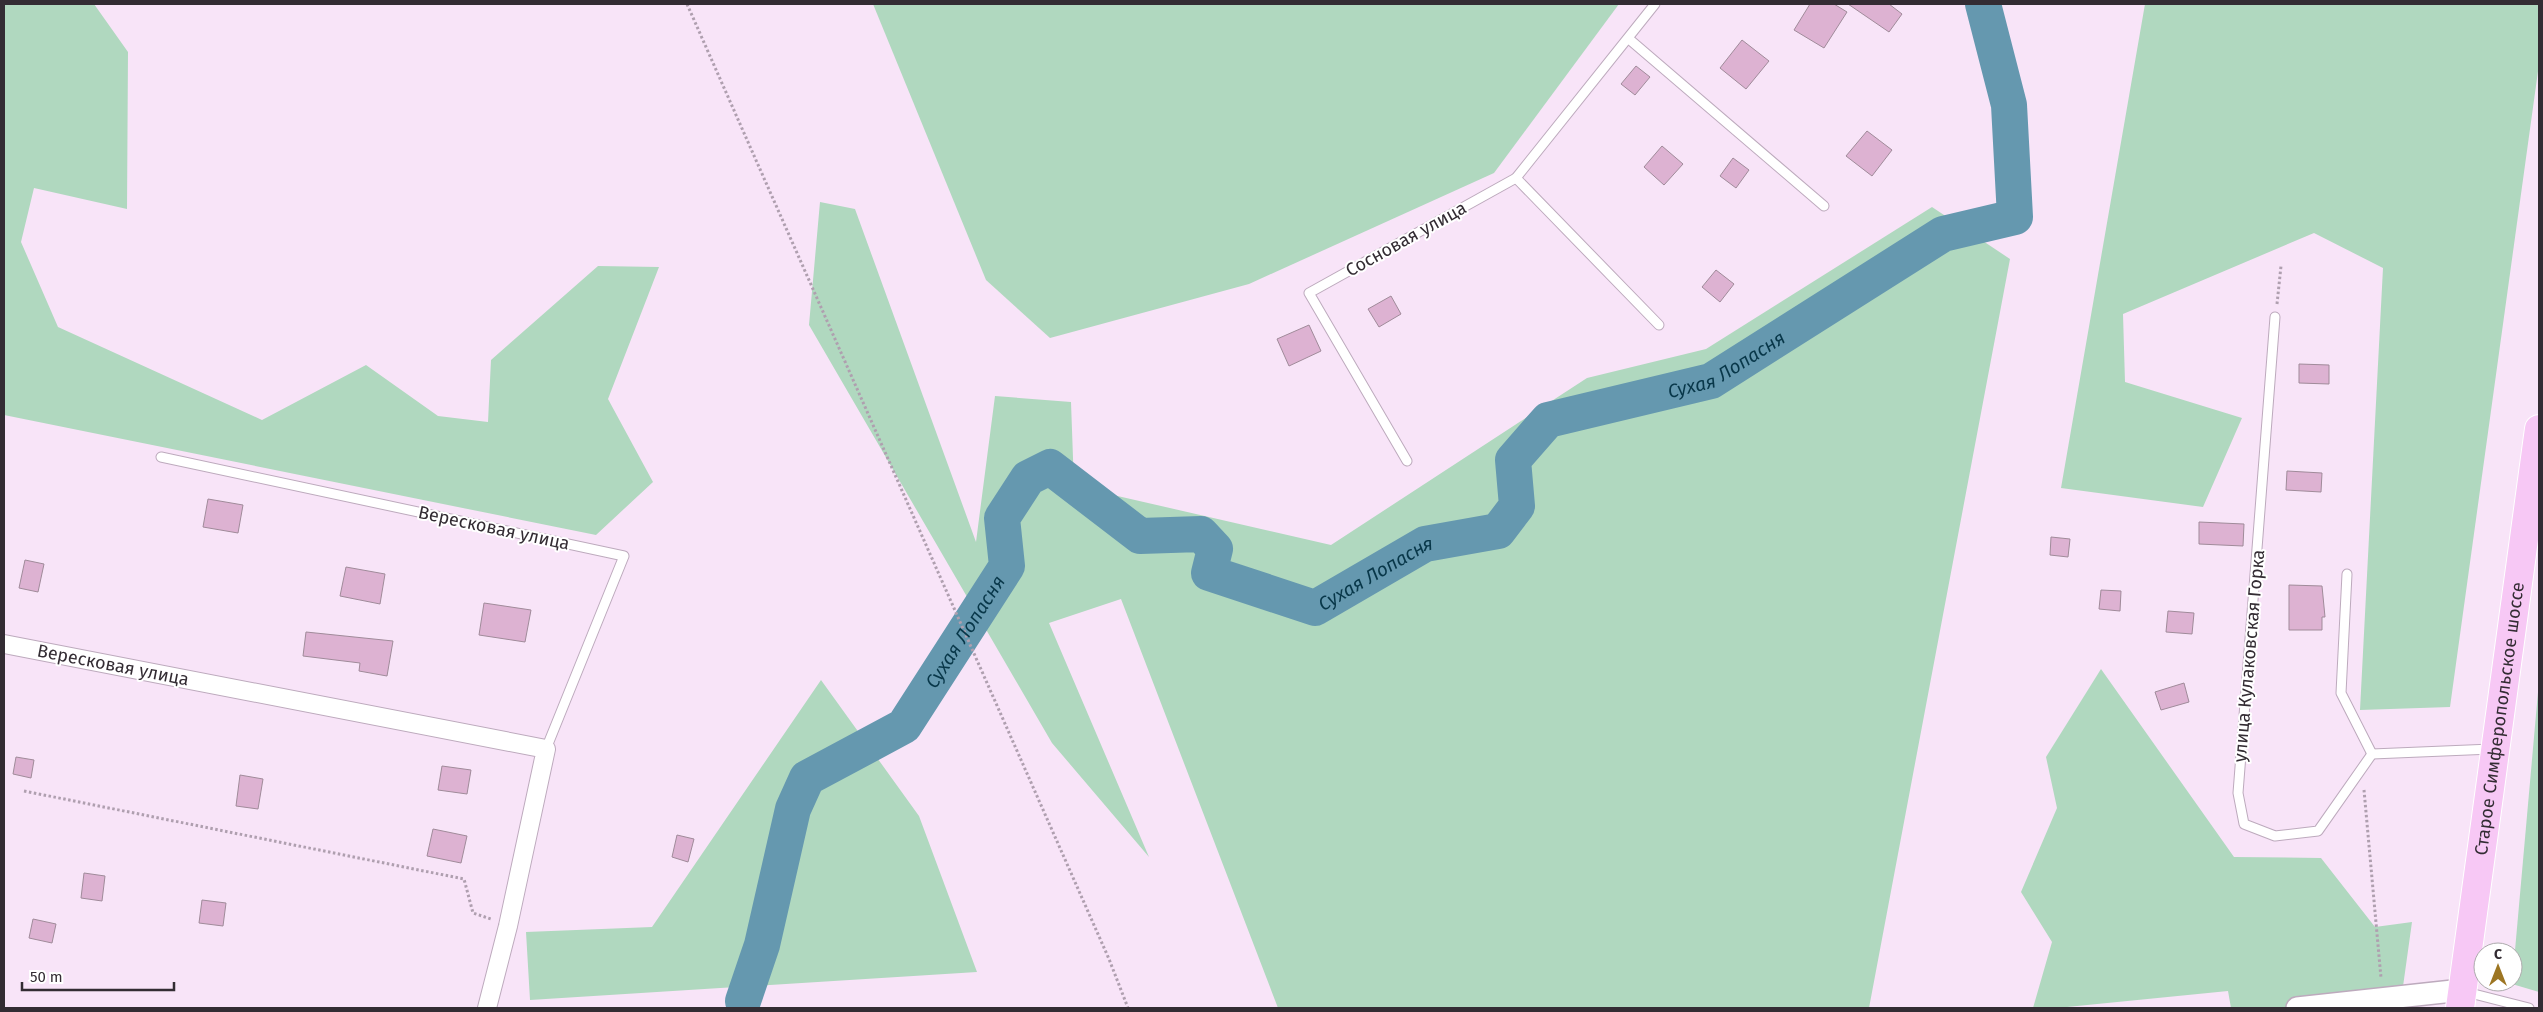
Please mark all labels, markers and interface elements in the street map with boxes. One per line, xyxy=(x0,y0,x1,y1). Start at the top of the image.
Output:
street label: Сосновая улица xyxy=(1342,197,1470,281)
water label: Сухая Лопасня xyxy=(1665,326,1789,403)
street label: Вересковая улица xyxy=(416,501,572,555)
water label: Сухая Лопасня xyxy=(1314,532,1435,616)
street label: улица Кулаковская Горка xyxy=(2229,549,2269,763)
water label: Сухая Лопасня xyxy=(920,571,1010,693)
street label: Старое Симферопольское шоссе xyxy=(2470,581,2529,857)
street label: Вересковая улица xyxy=(35,639,191,691)
north arrow xyxy=(2473,942,2523,992)
text: С xyxy=(2494,946,2502,963)
scale bar xyxy=(22,960,175,992)
text: 50 m xyxy=(30,968,63,986)

